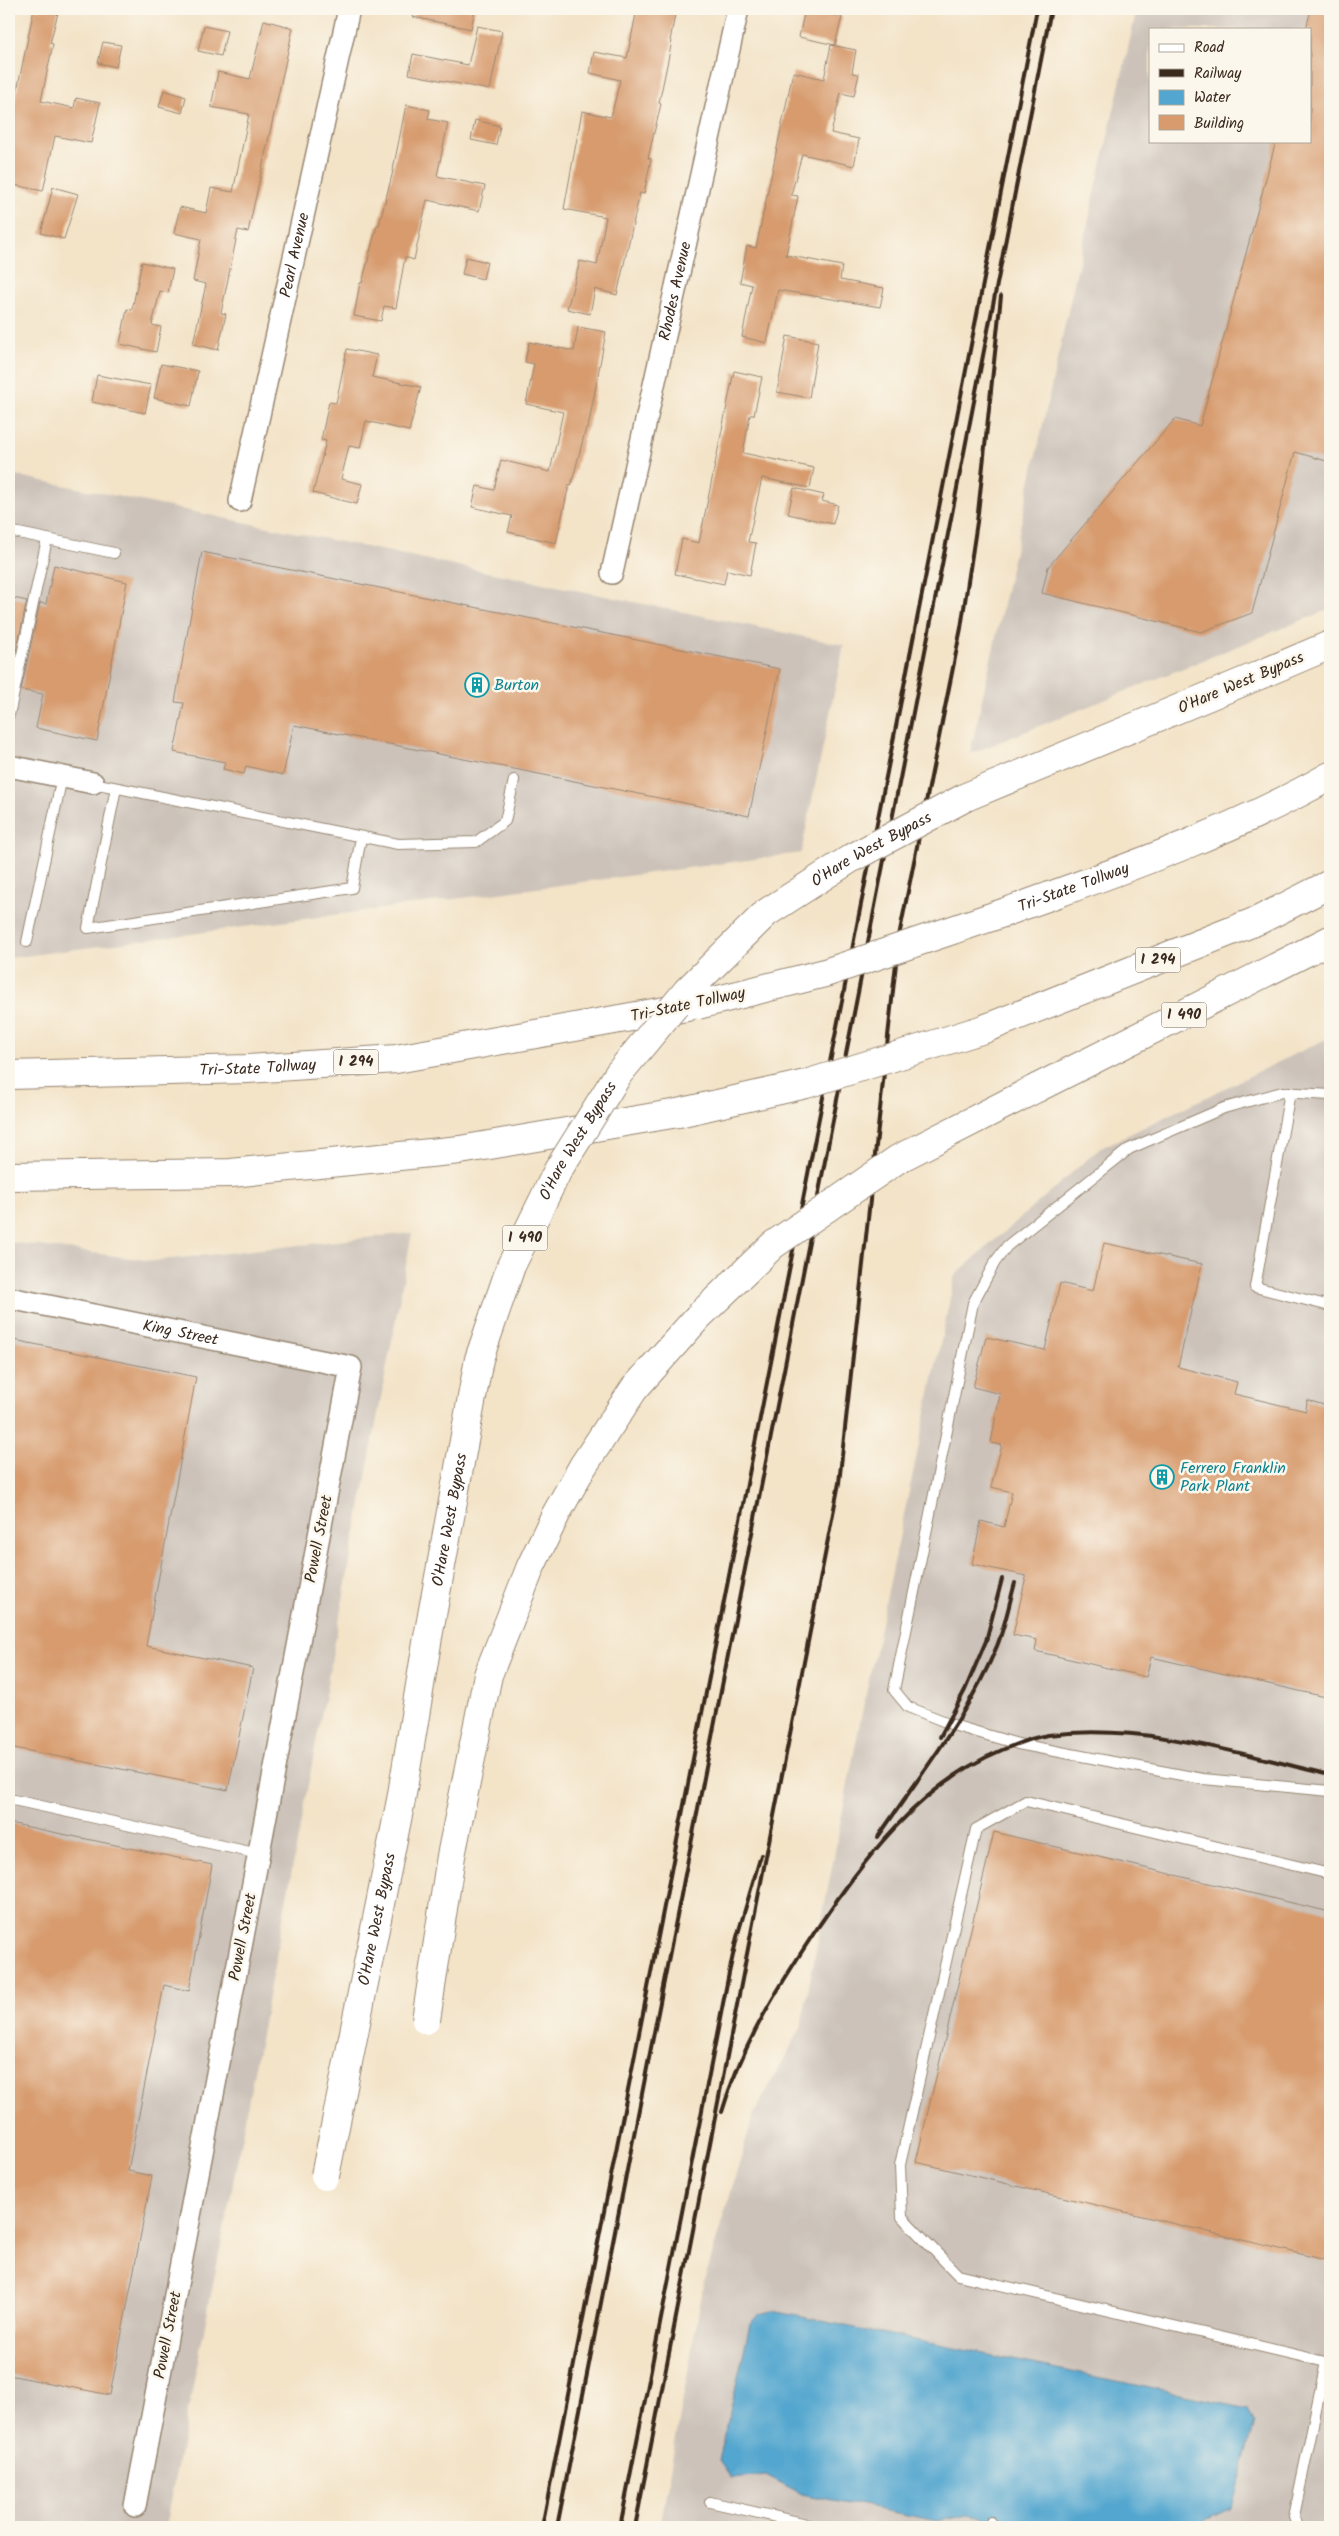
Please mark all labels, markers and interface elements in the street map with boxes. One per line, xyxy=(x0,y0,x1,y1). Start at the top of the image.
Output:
legend xyxy=(1149,28,1312,142)
text: Road xyxy=(1194,36,1225,60)
text: Railway xyxy=(1194,62,1242,86)
text: Water xyxy=(1194,86,1231,110)
text: Building xyxy=(1194,112,1244,136)
street label: Pearl Avenue xyxy=(273,210,316,300)
street label: Rhodes Avenue xyxy=(652,239,698,343)
street label: O'Hare West Bypass xyxy=(1174,645,1308,721)
building icon: Burton xyxy=(464,672,490,698)
place label: Burton xyxy=(494,673,539,698)
street label: O'Hare West Bypass xyxy=(806,805,936,893)
street label: Tri-State Tollway xyxy=(1015,855,1133,919)
road number: I 294 xyxy=(1136,948,1180,972)
street label: Tri-State Tollway xyxy=(628,981,748,1029)
road number: I 490 xyxy=(1162,1002,1206,1028)
road number: I 294 xyxy=(334,1050,378,1074)
street label: Tri-State Tollway xyxy=(199,1052,317,1083)
street label: O'Hare West Bypass xyxy=(533,1076,623,1204)
road number: I 490 xyxy=(502,1226,548,1250)
street label: King Street xyxy=(141,1313,221,1353)
street label: O'Hare West Bypass xyxy=(425,1451,474,1588)
place label: Ferrero Franklin Park Plant xyxy=(1180,1456,1286,1499)
building icon: Ferrero Franklin Park Plant xyxy=(1149,1464,1175,1490)
street label: Powell Street xyxy=(298,1492,340,1585)
street label: O'Hare West Bypass xyxy=(351,1850,403,1988)
street label: Powell Street xyxy=(222,1890,264,1983)
street label: Powell Street xyxy=(147,2288,189,2381)

